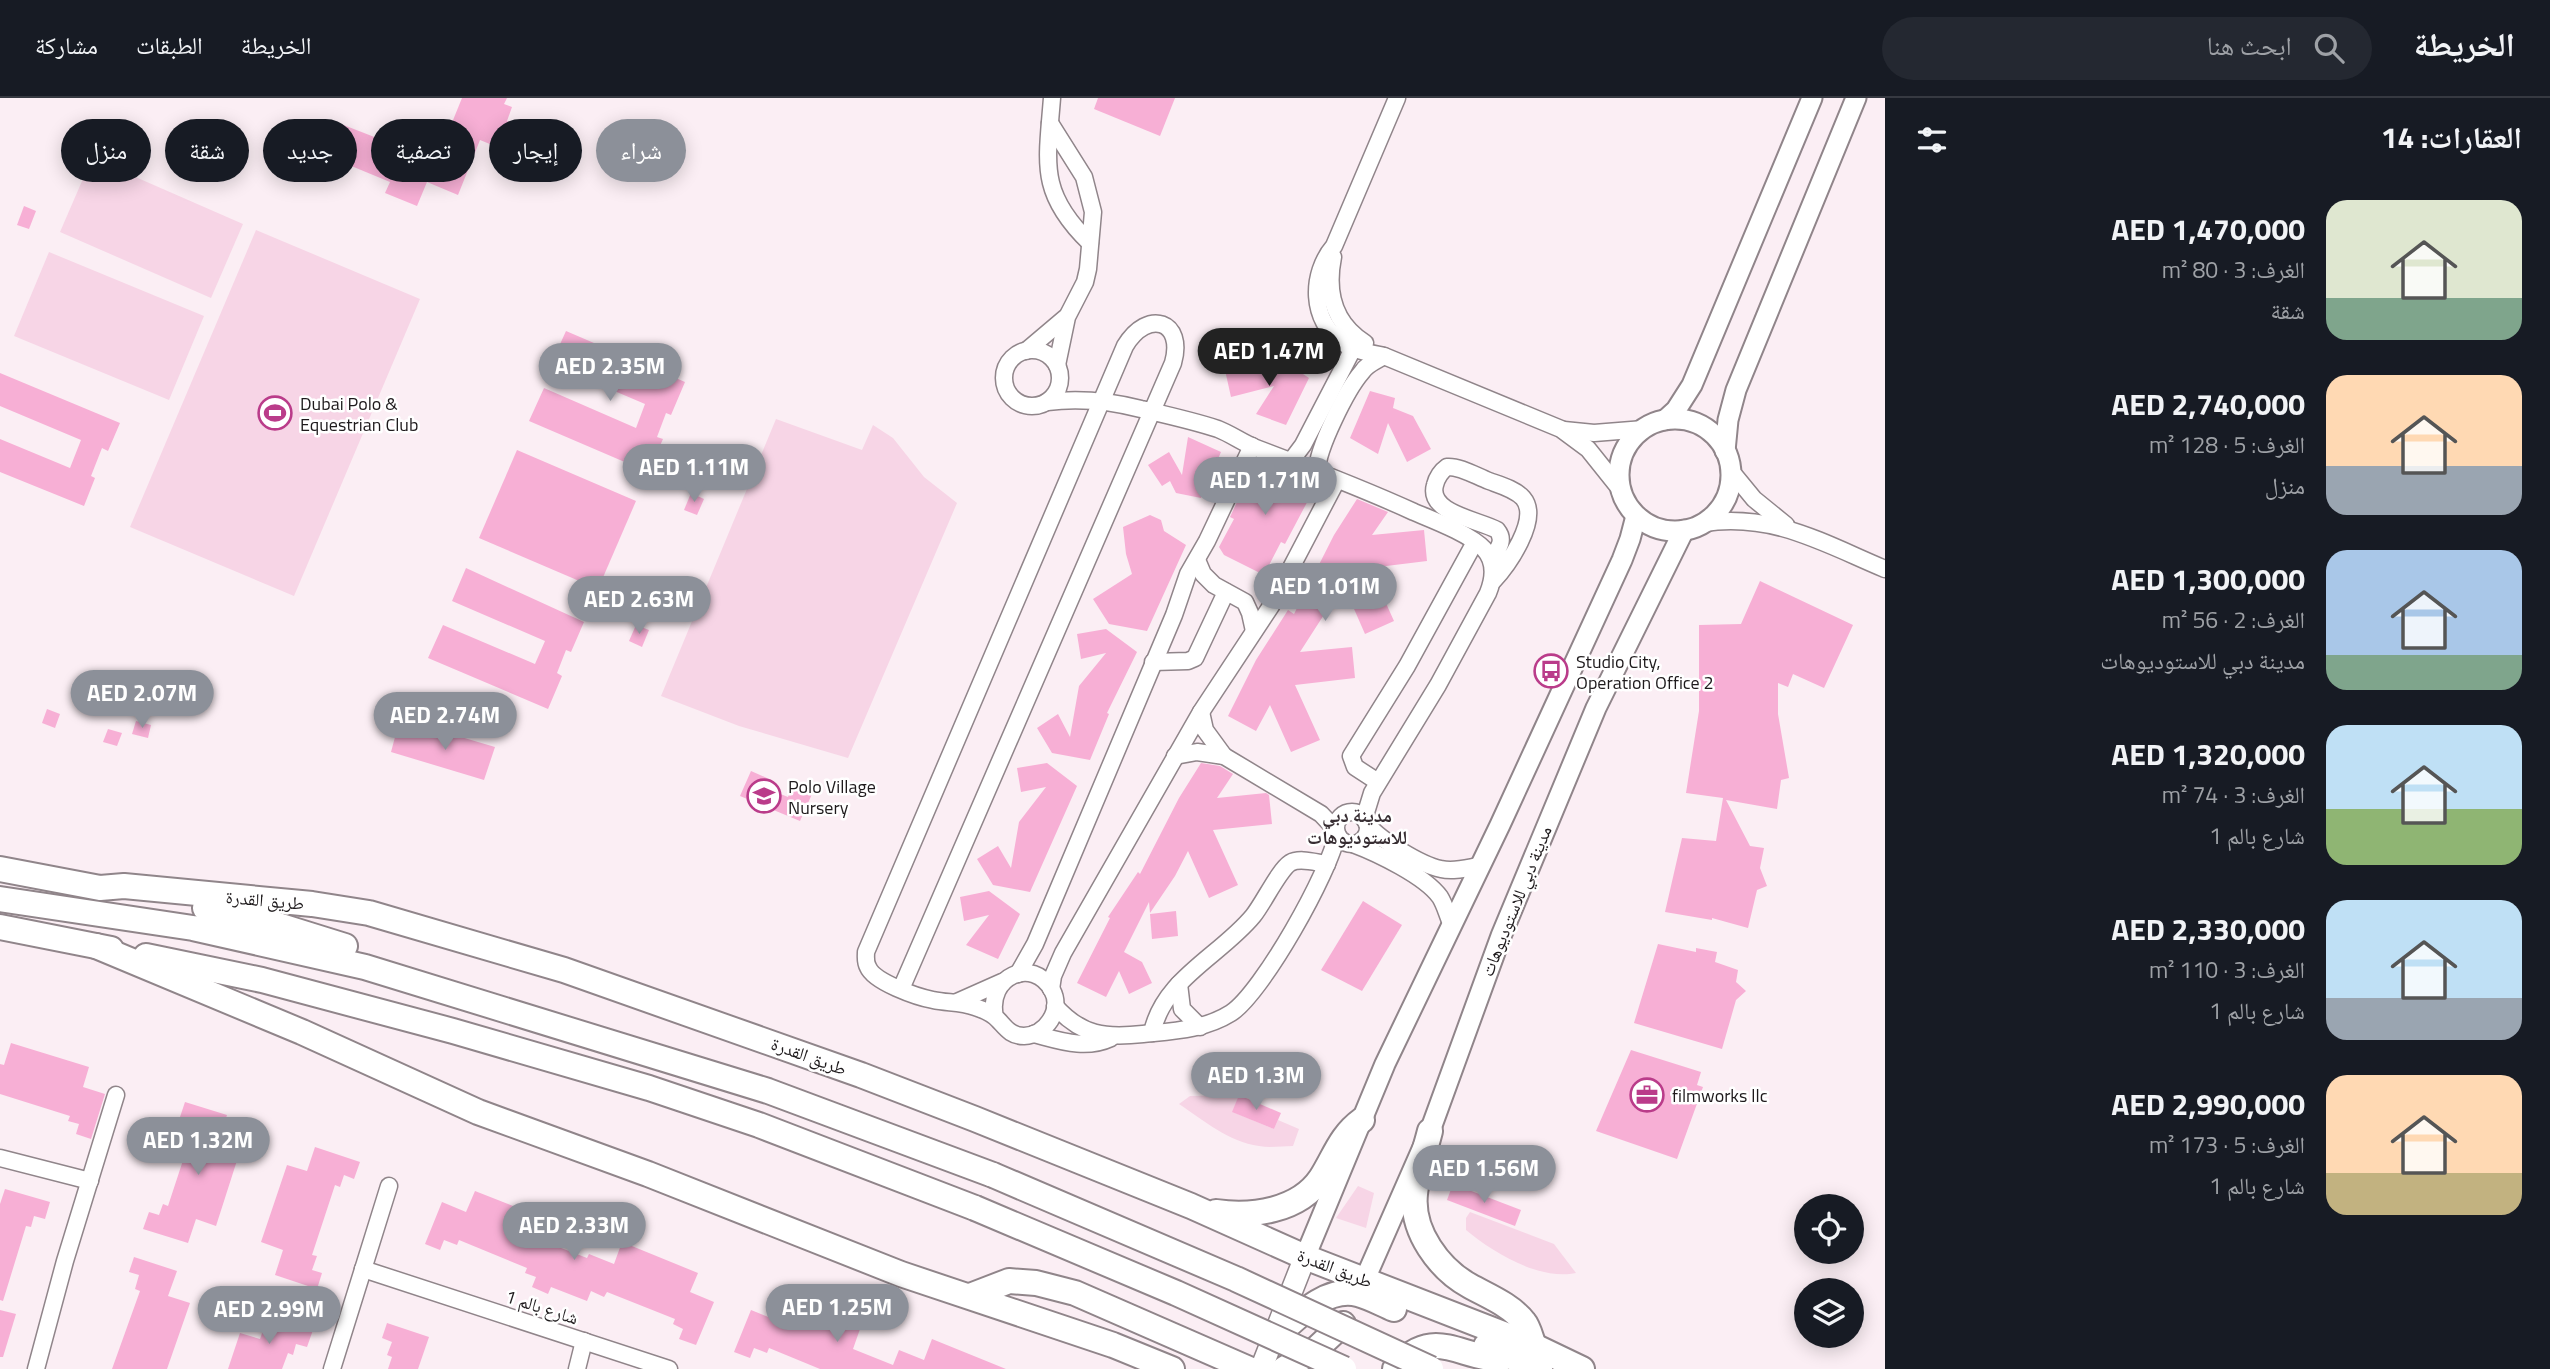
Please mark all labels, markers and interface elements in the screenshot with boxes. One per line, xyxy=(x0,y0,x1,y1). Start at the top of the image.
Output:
search box xyxy=(1882,17,2372,80)
text: الخريطة xyxy=(2414,19,2515,69)
text: ابحث هنا xyxy=(2207,26,2292,65)
text: مشاركة xyxy=(35,27,98,63)
text: الطبقات xyxy=(136,27,203,63)
text: الخريطة xyxy=(241,27,311,63)
icon: search xyxy=(2310,29,2348,67)
text: العقارات: 14 xyxy=(2381,114,2522,160)
chip: منزل xyxy=(61,119,151,182)
chip: شقة xyxy=(165,119,249,182)
chip: جديد xyxy=(263,119,357,182)
chip: تصفية xyxy=(371,119,475,182)
chip: إيجار xyxy=(489,119,582,182)
chip: شراء xyxy=(596,119,686,182)
icon: filters xyxy=(1913,121,1951,159)
text: AED 1,470,000 xyxy=(2111,206,2305,252)
icon: home xyxy=(2382,228,2466,312)
text: الغرف: 3 · 80 m² xyxy=(2162,252,2305,287)
text: شقة xyxy=(2271,293,2305,328)
pin: AED 1.47M xyxy=(1189,328,1349,388)
text: AED 1.47M xyxy=(1214,333,1324,368)
pin: AED 2.35M xyxy=(530,344,690,403)
text: AED 2.35M xyxy=(555,348,665,383)
text: AED 2,740,000 xyxy=(2111,381,2305,427)
place label: Dubai Polo & Equestrian Club xyxy=(300,390,418,438)
sports icon: Dubai Polo & Equestrian Club xyxy=(256,394,294,432)
icon: home xyxy=(2382,403,2466,487)
text: الغرف: 5 · 128 m² xyxy=(2149,427,2305,462)
pin: AED 1.11M xyxy=(614,444,774,504)
text: AED 1.11M xyxy=(639,449,749,484)
pin: AED 1.71M xyxy=(1185,458,1345,517)
text: AED 1.71M xyxy=(1210,462,1320,497)
text: منزل xyxy=(2265,468,2305,503)
text: AED 1,300,000 xyxy=(2111,556,2305,602)
pin: AED 1.01M xyxy=(1245,564,1405,623)
text: AED 1.01M xyxy=(1270,568,1380,603)
pin: AED 2.63M xyxy=(559,576,719,636)
icon: home xyxy=(2382,578,2466,662)
text: AED 2.63M xyxy=(584,581,694,616)
text: الغرف: 2 · 56 m² xyxy=(2162,602,2305,637)
text: مدينة دبي للاستوديوهات xyxy=(2100,643,2305,678)
place label: Studio City, Operation Office 2 xyxy=(1576,648,1714,696)
bus stop icon: Studio City, Operation Office 2 xyxy=(1532,652,1570,690)
pin: AED 2.07M xyxy=(62,670,222,730)
text: AED 2.07M xyxy=(87,675,197,710)
pin: AED 2.74M xyxy=(365,692,525,752)
text: AED 2.74M xyxy=(390,697,500,732)
text: AED 1,320,000 xyxy=(2111,731,2305,777)
icon: home xyxy=(2382,753,2466,837)
place label: Polo Village Nursery xyxy=(788,773,876,821)
school or university icon: Polo Village Nursery xyxy=(745,777,783,815)
text: الغرف: 3 · 74 m² xyxy=(2162,777,2305,812)
district label: مدينة دبي للاستوديوهات xyxy=(1307,800,1407,851)
text: شارع بالم 1 xyxy=(2209,818,2305,853)
street label: مدينة دبي للاستوديوهات xyxy=(1473,822,1560,981)
street label: طريق القدرة xyxy=(225,883,305,917)
text: AED 2,330,000 xyxy=(2111,906,2305,952)
icon: home xyxy=(2382,928,2466,1012)
text: الغرف: 3 · 110 m² xyxy=(2149,952,2305,987)
text: شارع بالم 1 xyxy=(2209,993,2305,1028)
street label: طريق القدرة xyxy=(767,1030,851,1082)
pin: AED 1.3M xyxy=(1184,1052,1328,1112)
text: AED 1.3M xyxy=(1207,1057,1305,1092)
office icon: filmworks llc xyxy=(1628,1076,1666,1114)
text: AED 2,990,000 xyxy=(2111,1081,2305,1127)
place label: filmworks llc xyxy=(1672,1082,1768,1109)
icon: home xyxy=(2382,1103,2466,1187)
pin: AED 1.32M xyxy=(118,1118,278,1177)
text: AED 1.32M xyxy=(143,1122,253,1157)
text: الغرف: 5 · 173 m² xyxy=(2149,1127,2305,1162)
pin: AED 1.56M xyxy=(1404,1146,1564,1205)
text: AED 1.56M xyxy=(1429,1150,1539,1185)
text: شارع بالم 1 xyxy=(2209,1168,2305,1203)
map controls xyxy=(1794,1194,1864,1348)
button: locate xyxy=(1794,1194,1864,1264)
pin: AED 2.33M xyxy=(494,1202,654,1262)
text: AED 2.33M xyxy=(519,1207,629,1242)
street label: طريق القدرة xyxy=(1293,1241,1377,1295)
button: layers xyxy=(1794,1278,1864,1348)
street label: شارع بالم 1 xyxy=(502,1283,582,1331)
pin: AED 1.25M xyxy=(757,1284,917,1344)
pin: AED 2.99M xyxy=(189,1286,349,1346)
text: AED 1.25M xyxy=(782,1289,892,1324)
text: AED 2.99M xyxy=(214,1291,324,1326)

